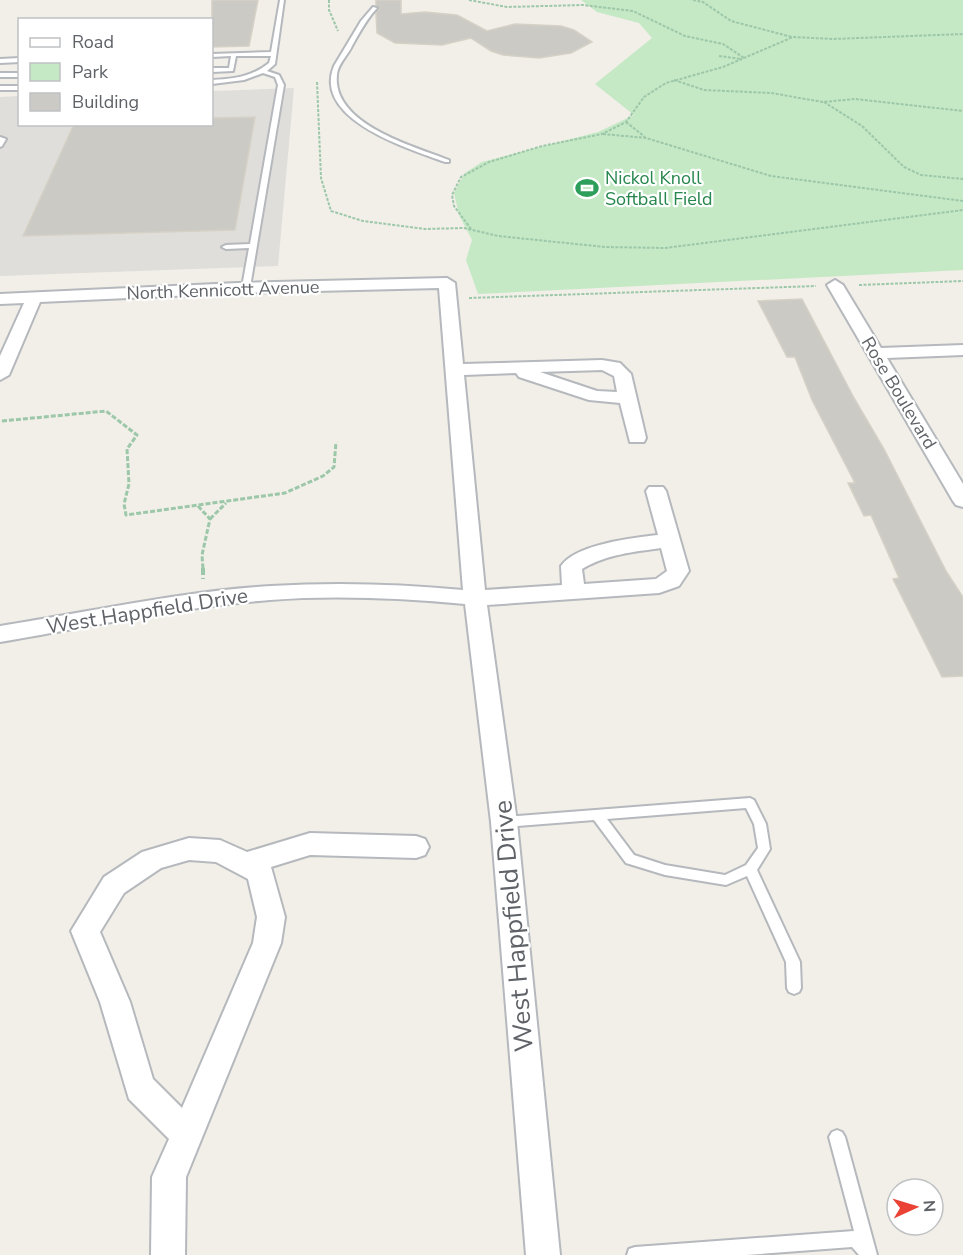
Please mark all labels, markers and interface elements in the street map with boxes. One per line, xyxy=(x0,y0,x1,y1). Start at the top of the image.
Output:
legend xyxy=(18,18,213,126)
text: Road xyxy=(72,30,114,54)
text: Park xyxy=(72,60,109,84)
text: Building xyxy=(72,90,139,114)
place label: Nickol Knoll Softball Field xyxy=(605,166,713,211)
sports icon: Nickol Knoll Softball Field xyxy=(574,175,600,201)
street label: North Kennicott Avenue xyxy=(126,275,320,305)
street label: Rose Boulevard xyxy=(856,332,942,454)
street label: West Happfield Drive xyxy=(44,581,250,641)
street label: West Happfield Drive xyxy=(485,799,542,1053)
north arrow xyxy=(885,1177,945,1237)
text: N xyxy=(918,1199,940,1213)

